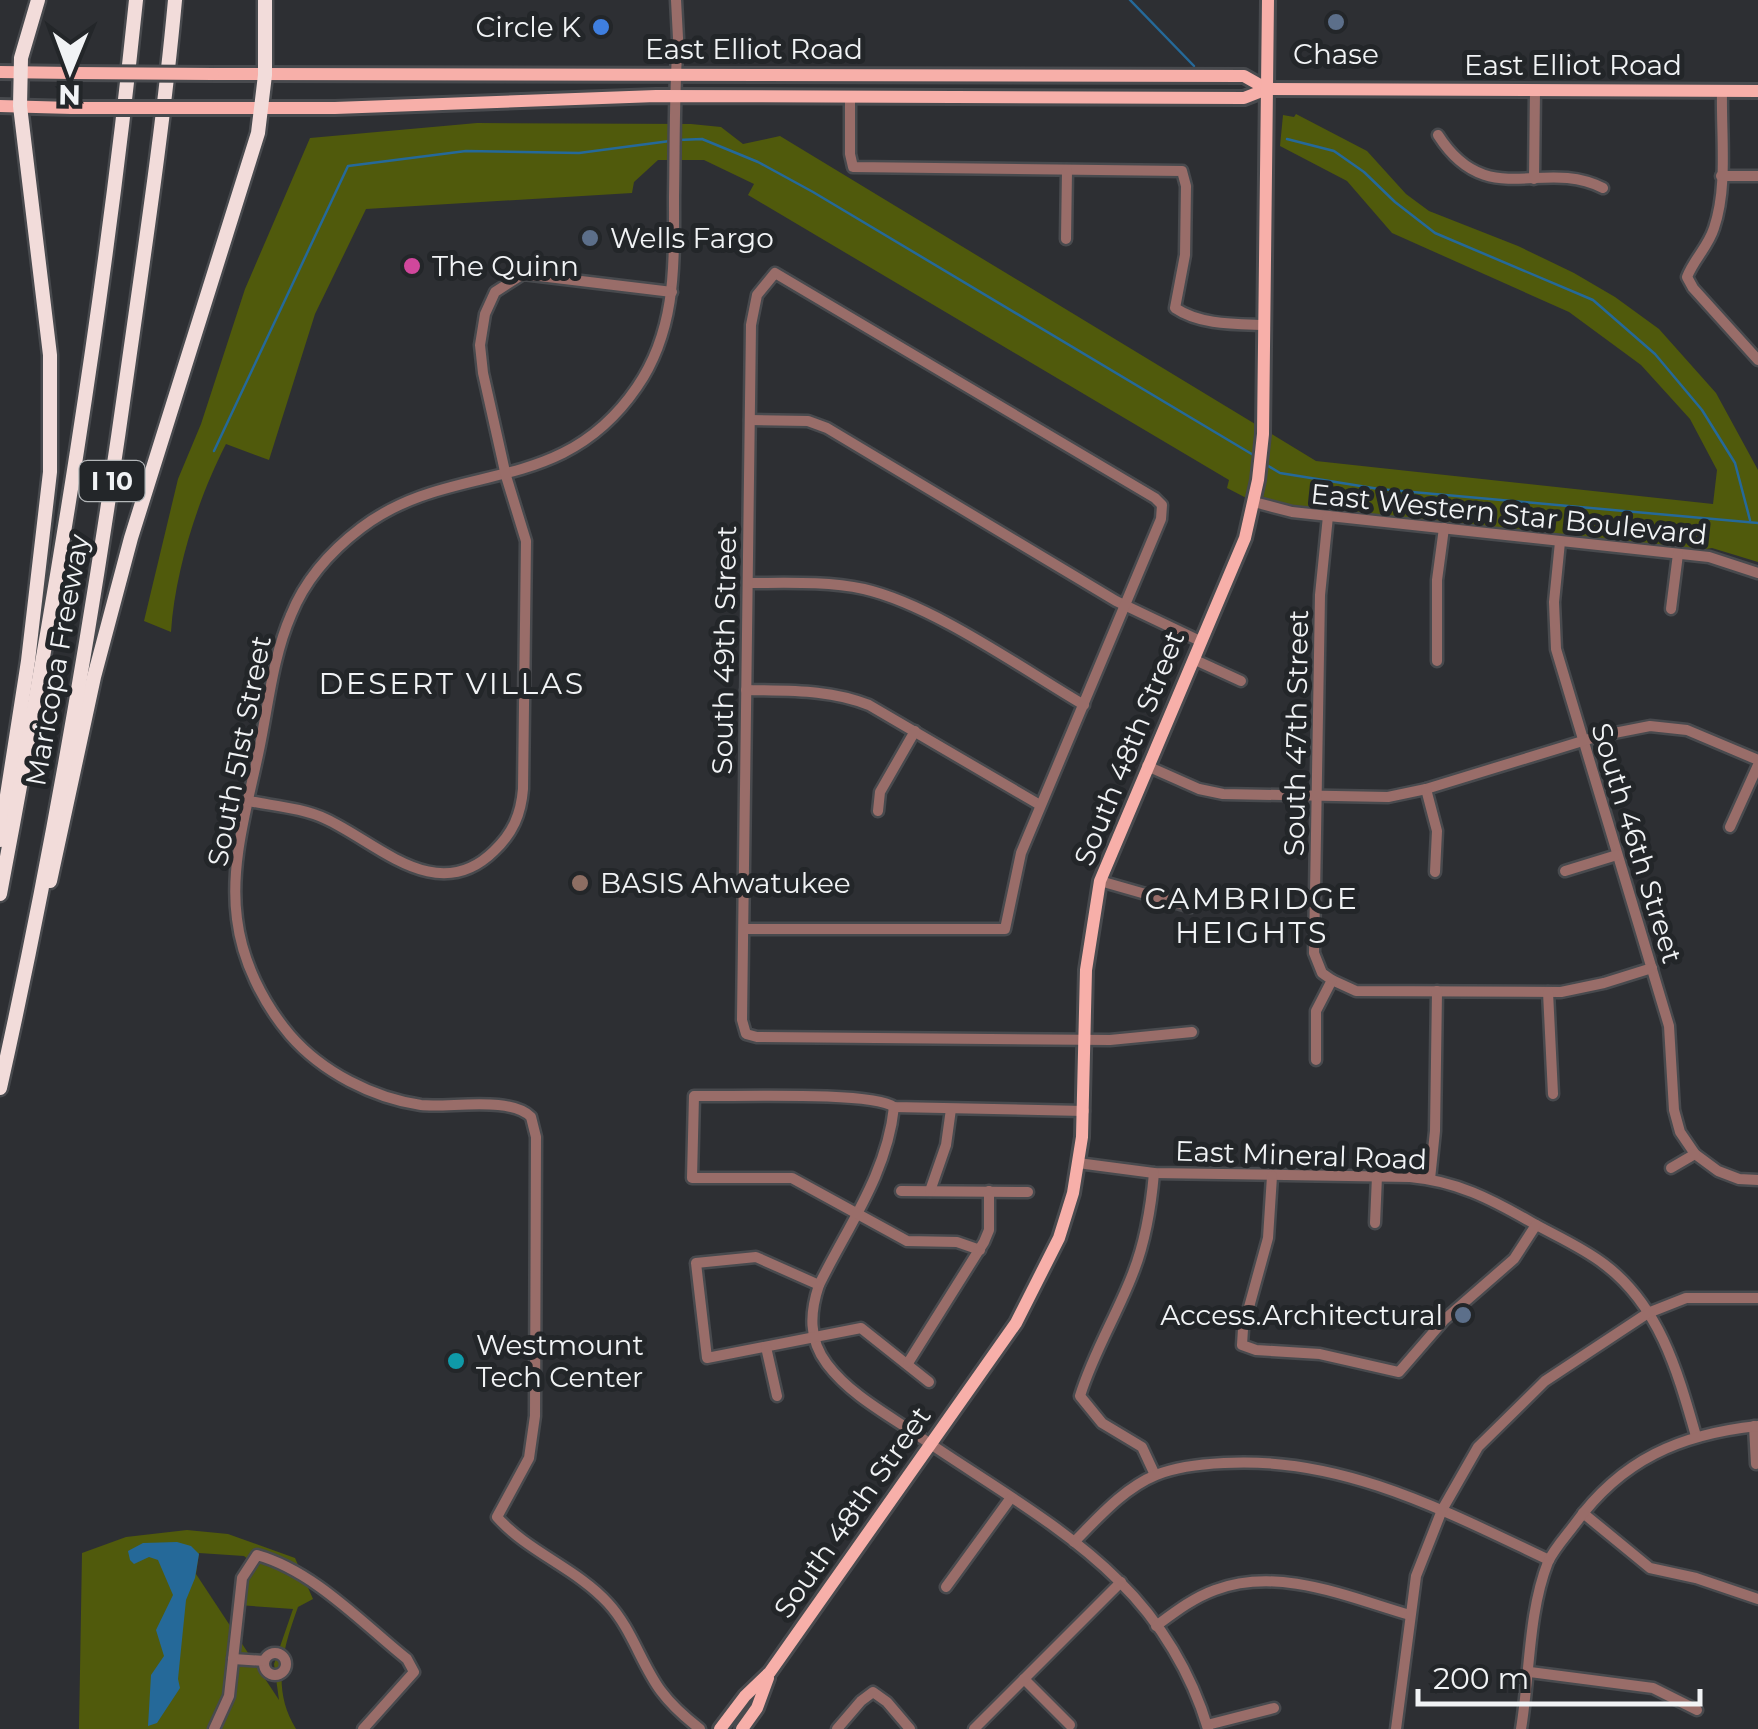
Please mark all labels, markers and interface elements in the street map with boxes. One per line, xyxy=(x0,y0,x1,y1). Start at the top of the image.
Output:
place label: Circle K xyxy=(476,10,581,44)
marker: Chase xyxy=(1325,11,1347,33)
marker: Circle K xyxy=(590,16,612,38)
north arrow xyxy=(20,20,120,120)
street label: East Elliot Road xyxy=(645,32,863,66)
place label: Chase xyxy=(1293,37,1379,71)
street label: East Elliot Road xyxy=(1464,48,1682,82)
text: N xyxy=(58,78,81,112)
place label: Wells Fargo xyxy=(610,221,774,255)
marker: Wells Fargo xyxy=(579,227,601,249)
place label: The Quinn xyxy=(432,249,579,283)
marker: The Quinn xyxy=(401,255,423,277)
road number: I 10 xyxy=(80,461,144,501)
street label: East Western Star Boulevard xyxy=(1309,476,1709,552)
street label: South 49th Street xyxy=(705,525,743,775)
street label: Maricopa Freeway xyxy=(18,531,96,788)
street label: South 47th Street xyxy=(1277,609,1315,857)
street label: South 48th Street xyxy=(1066,626,1192,870)
street label: South 51st Street xyxy=(200,633,278,869)
district label: DESERT VILLAS xyxy=(318,665,586,702)
street label: South 46th Street xyxy=(1584,719,1690,967)
place label: BASIS Ahwatukee xyxy=(600,866,851,900)
marker: BASIS Ahwatukee xyxy=(569,872,591,894)
district label: CAMBRIDGE HEIGHTS xyxy=(1145,880,1359,951)
street label: East Mineral Road xyxy=(1174,1134,1428,1176)
place label: Access.Architectural xyxy=(1160,1298,1443,1332)
marker: Access.Architectural xyxy=(1452,1304,1474,1326)
place label: Westmount Tech Center xyxy=(476,1328,644,1394)
marker: Westmount Tech Center xyxy=(445,1350,467,1372)
street label: South 48th Street xyxy=(766,1400,938,1624)
scale bar xyxy=(1418,1644,1700,1706)
text: 200 m xyxy=(1433,1660,1529,1697)

